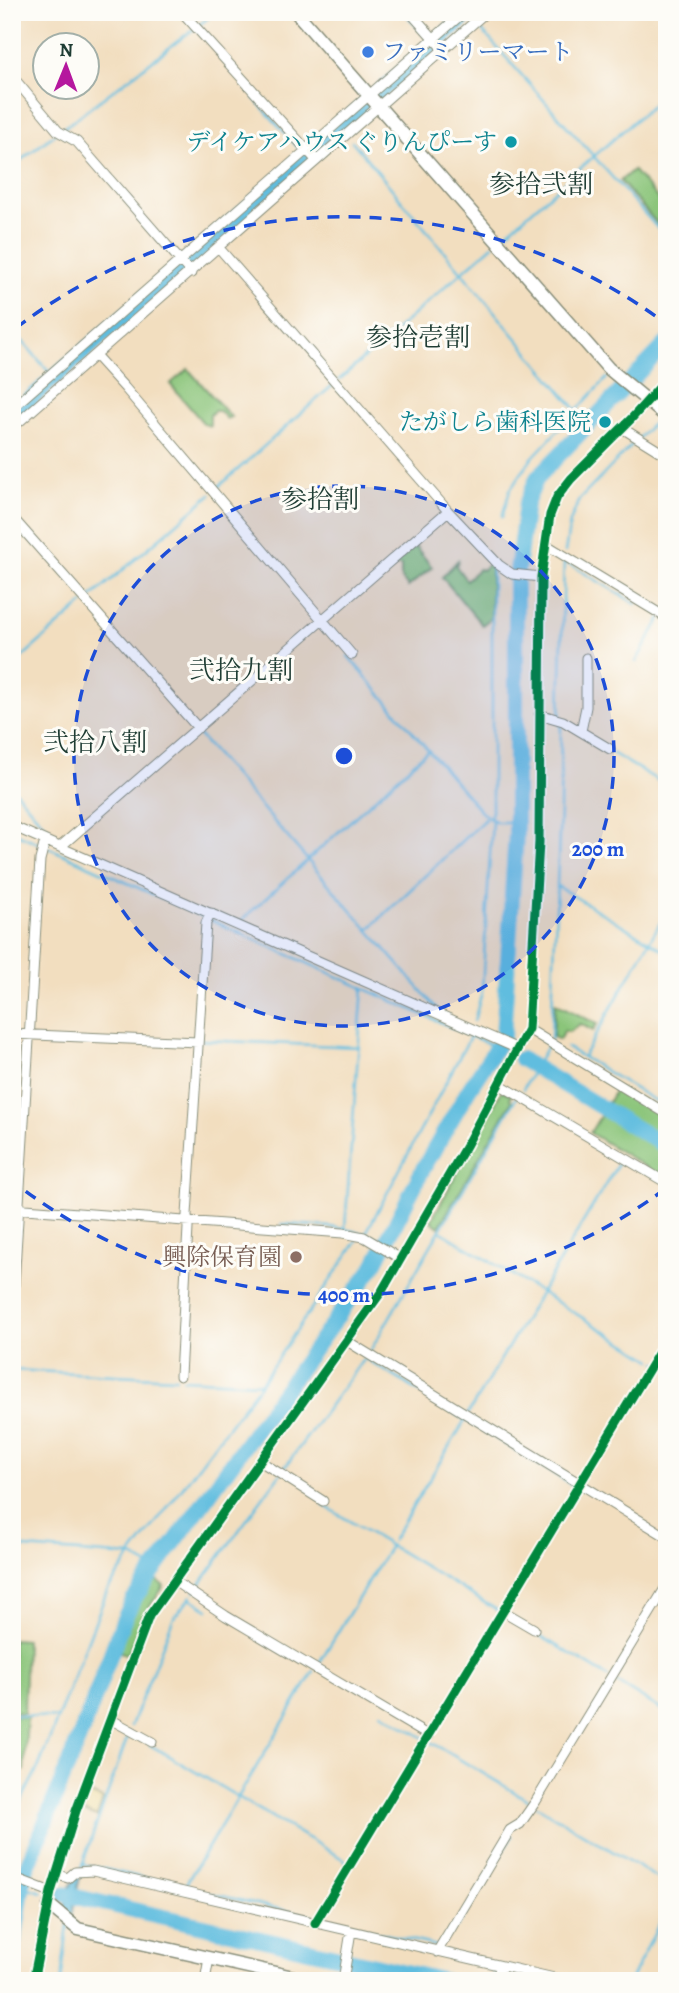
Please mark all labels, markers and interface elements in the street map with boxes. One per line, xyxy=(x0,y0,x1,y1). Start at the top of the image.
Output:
north arrow xyxy=(32,32,102,102)
place label: ファミリーマート xyxy=(382,36,574,68)
text: N xyxy=(59,37,74,63)
marker: ファミリーマート xyxy=(360,44,376,60)
place label: デイケアハウス ぐりんぴーす xyxy=(186,126,497,158)
marker: デイケアハウス ぐりんぴーす xyxy=(503,134,519,150)
district label: 参拾弐割 xyxy=(489,167,593,202)
district label: 参拾壱割 xyxy=(366,320,470,355)
place label: たがしら歯科医院 xyxy=(399,406,591,438)
marker: たがしら歯科医院 xyxy=(597,414,613,430)
district label: 参拾割 xyxy=(281,482,359,517)
district label: 弐拾九割 xyxy=(189,653,293,688)
district label: 弐拾八割 xyxy=(43,725,147,760)
centre of rings xyxy=(332,744,356,768)
text: 200 m xyxy=(572,835,625,863)
place label: 興除保育園 xyxy=(162,1241,282,1273)
marker: 興除保育園 xyxy=(288,1249,304,1265)
text: 400 m xyxy=(318,1281,371,1309)

